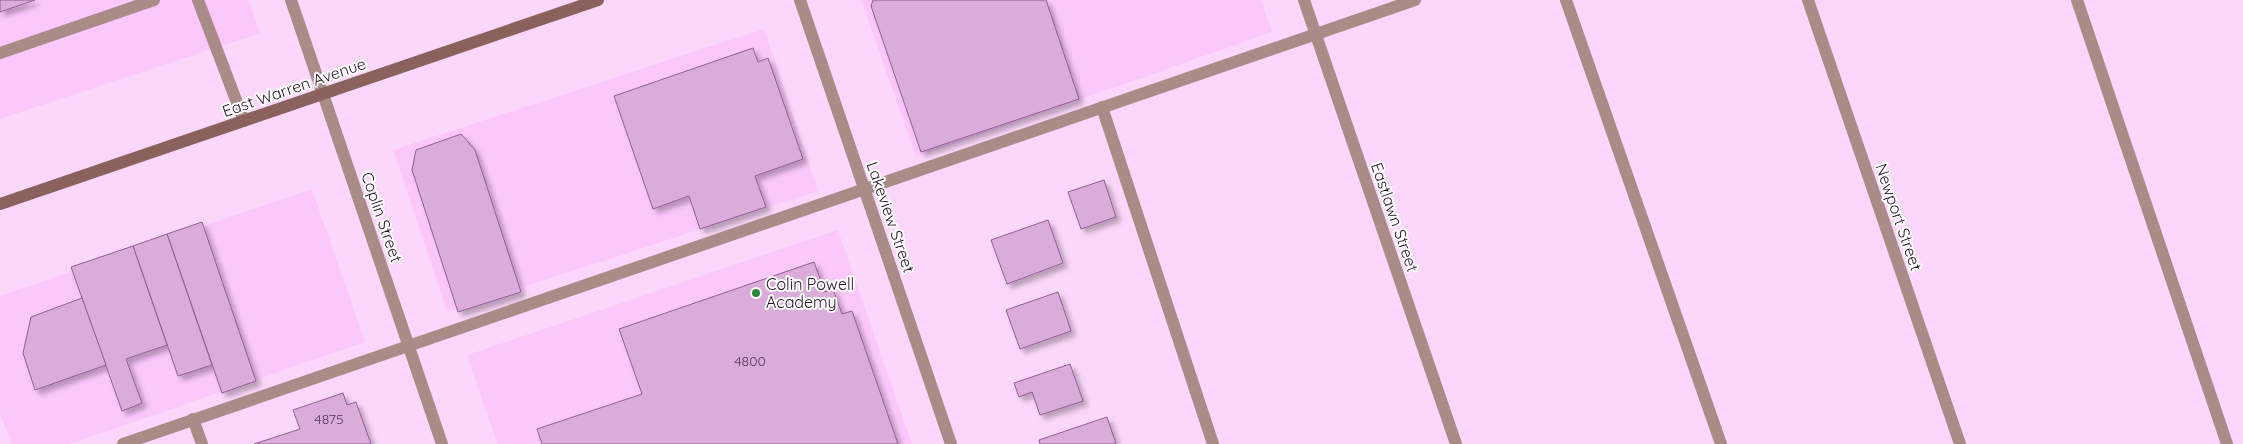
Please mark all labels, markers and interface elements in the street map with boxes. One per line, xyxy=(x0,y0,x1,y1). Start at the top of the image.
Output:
street label: East Warren Avenue xyxy=(220,53,368,121)
street label: Lakeview Street xyxy=(863,159,919,275)
street label: Eastlawn Street xyxy=(1367,160,1423,274)
street label: Newport Street xyxy=(1871,161,1927,273)
street label: Coplin Street xyxy=(357,169,407,265)
place label: Colin Powell Academy xyxy=(766,274,854,312)
marker: Colin Powell Academy xyxy=(750,287,762,299)
house number: 4800 xyxy=(734,352,766,370)
house number: 4875 xyxy=(314,410,344,428)

